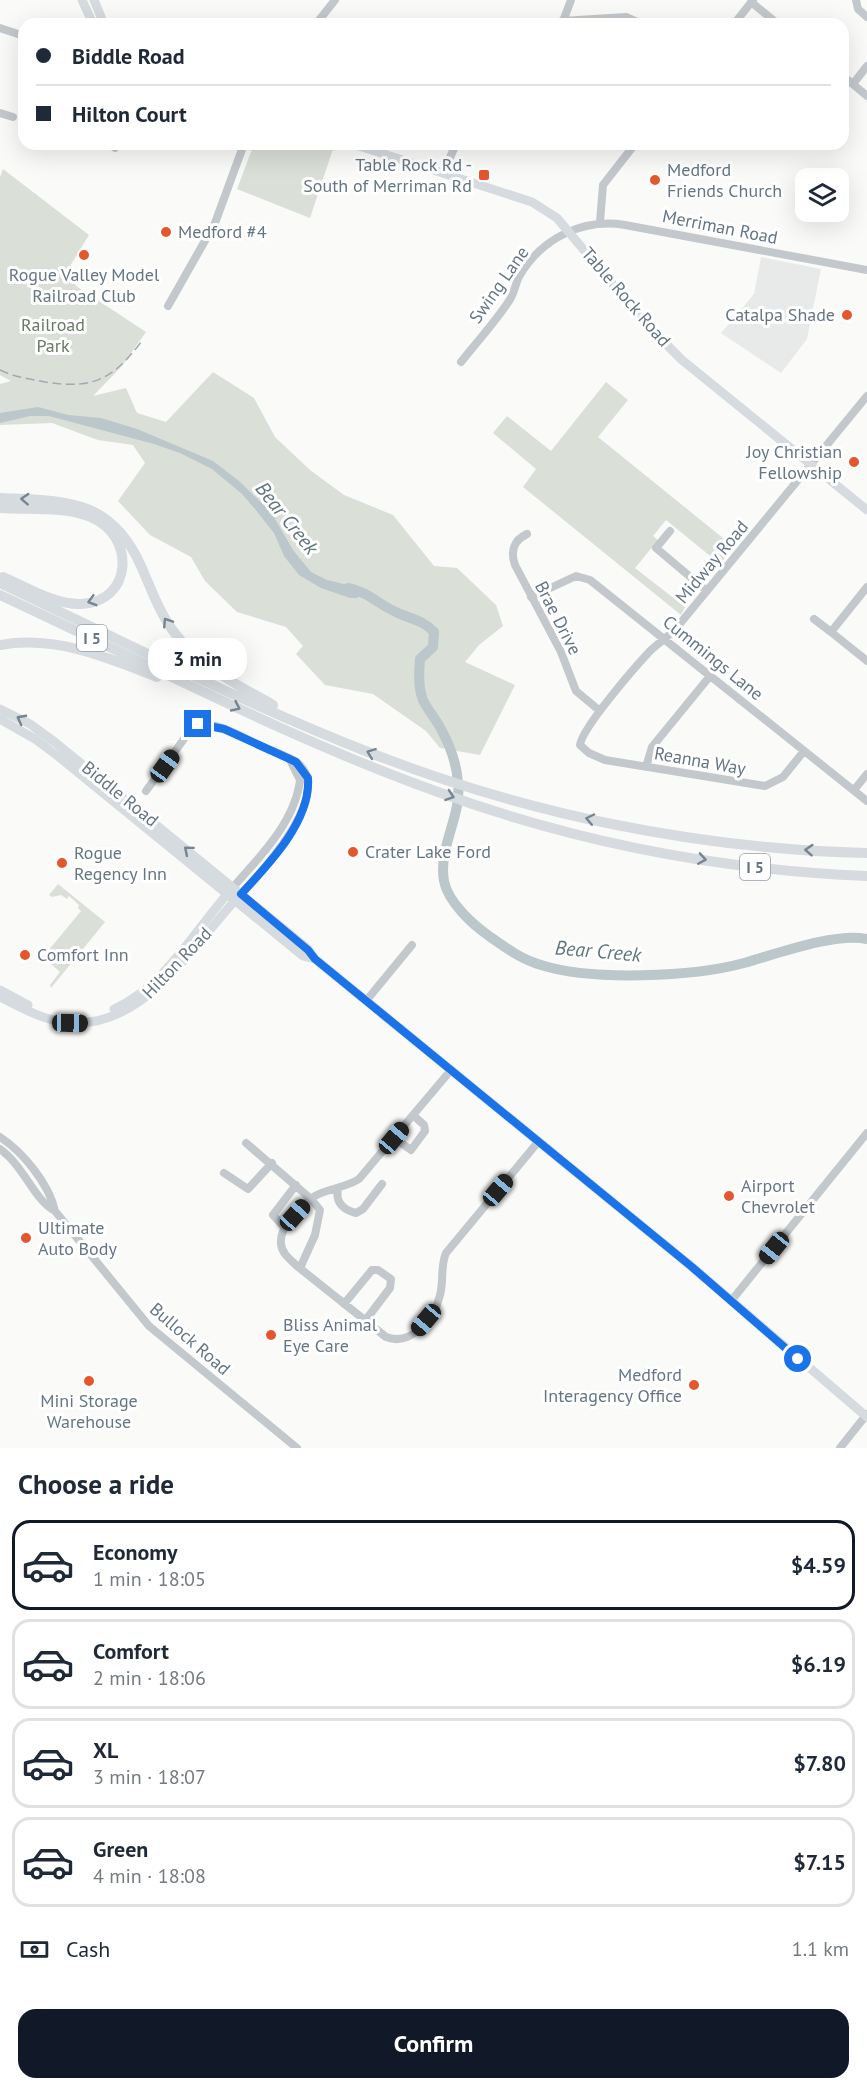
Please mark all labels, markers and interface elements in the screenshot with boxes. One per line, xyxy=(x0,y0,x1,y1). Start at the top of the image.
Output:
text: Biddle Road xyxy=(72,42,185,70)
text: Hilton Court xyxy=(72,100,187,128)
place label: Table Rock Rd - South of Merriman Rd xyxy=(303,153,472,197)
place label: Medford Friends Church xyxy=(667,158,782,202)
marker: Table Rock Rd - South of Merriman Rd xyxy=(477,168,491,182)
map controls xyxy=(795,168,849,222)
button: layers xyxy=(795,168,849,222)
marker: Medford Friends Church xyxy=(648,173,662,187)
street label: Merriman Road xyxy=(661,204,780,249)
place label: Medford #4 xyxy=(178,220,267,243)
marker: Medford #4 xyxy=(159,225,173,239)
street label: Swing Lane xyxy=(464,242,533,328)
street label: Table Rock Road xyxy=(577,242,676,351)
marker: Rogue Valley Model Railroad Club xyxy=(77,248,91,262)
place label: Rogue Valley Model Railroad Club xyxy=(9,263,160,307)
place label: Catalpa Shade xyxy=(725,303,835,326)
marker: Catalpa Shade xyxy=(840,308,854,322)
park label: Railroad Park xyxy=(21,313,85,357)
place label: Joy Christian Fellowship xyxy=(745,440,842,484)
marker: Joy Christian Fellowship xyxy=(847,455,861,469)
water label: Bear Creek xyxy=(250,476,325,561)
one-way arrow xyxy=(20,493,29,506)
street label: Midway Road xyxy=(670,515,753,608)
street label: Brae Drive xyxy=(530,577,587,659)
one-way arrow xyxy=(87,594,98,606)
street label: Cummings Lane xyxy=(658,610,768,705)
one-way arrow xyxy=(163,618,175,628)
road number: I 5 xyxy=(77,625,107,651)
callout: 3 min xyxy=(148,637,248,679)
text: 3 min xyxy=(173,646,222,672)
one-way arrow xyxy=(230,699,241,711)
route end xyxy=(184,710,211,737)
one-way arrow xyxy=(17,715,28,726)
street label: Reanna Way xyxy=(653,741,748,780)
car xyxy=(147,746,183,786)
one-way arrow xyxy=(366,747,376,760)
street label: Biddle Road xyxy=(77,756,163,832)
one-way arrow xyxy=(444,789,455,802)
one-way arrow xyxy=(585,813,595,826)
place label: Crater Lake Ford xyxy=(365,840,491,863)
place label: Rogue Regency Inn xyxy=(74,841,167,885)
one-way arrow xyxy=(804,843,813,856)
marker: Crater Lake Ford xyxy=(346,845,360,859)
one-way arrow xyxy=(184,846,195,857)
one-way arrow xyxy=(697,853,706,865)
road number: I 5 xyxy=(740,854,770,880)
marker: Rogue Regency Inn xyxy=(55,856,69,870)
street label: Hilton Road xyxy=(137,922,216,1003)
water label: Bear Creek xyxy=(554,934,643,968)
place label: Comfort Inn xyxy=(37,943,129,966)
marker: Comfort Inn xyxy=(18,948,32,962)
car xyxy=(52,1014,88,1032)
car xyxy=(376,1118,412,1158)
car xyxy=(480,1170,516,1210)
place label: Airport Chevrolet xyxy=(741,1174,815,1218)
marker: Airport Chevrolet xyxy=(722,1189,736,1203)
car xyxy=(276,1196,314,1234)
place label: Ultimate Auto Body xyxy=(38,1216,117,1260)
car xyxy=(756,1228,792,1268)
marker: Ultimate Auto Body xyxy=(19,1231,33,1245)
street label: Bullock Road xyxy=(145,1297,235,1380)
car xyxy=(408,1300,444,1340)
place label: Bliss Animal Eye Care xyxy=(283,1313,378,1357)
marker: Bliss Animal Eye Care xyxy=(264,1328,278,1342)
route start xyxy=(784,1345,811,1372)
place label: Medford Interagency Office xyxy=(543,1363,682,1407)
marker: Mini Storage Warehouse xyxy=(82,1374,96,1388)
marker: Medford Interagency Office xyxy=(687,1378,701,1392)
place label: Mini Storage Warehouse xyxy=(40,1389,138,1433)
text: Choose a ride xyxy=(18,1467,174,1501)
icon: car xyxy=(21,1538,75,1592)
text: Economy xyxy=(93,1538,177,1566)
text: $4.59 xyxy=(791,1551,846,1579)
text: 1 min · 18:05 xyxy=(93,1566,206,1592)
icon: car xyxy=(21,1637,75,1691)
text: Comfort xyxy=(93,1637,169,1665)
text: $6.19 xyxy=(791,1650,846,1678)
text: 2 min · 18:06 xyxy=(93,1665,206,1691)
icon: car xyxy=(21,1736,75,1790)
text: XL xyxy=(93,1736,118,1764)
text: $7.80 xyxy=(793,1749,846,1777)
text: 3 min · 18:07 xyxy=(93,1764,206,1790)
icon: car xyxy=(21,1835,75,1889)
text: Green xyxy=(93,1835,148,1863)
text: $7.15 xyxy=(793,1848,846,1876)
text: 4 min · 18:08 xyxy=(93,1863,206,1889)
icon: cash xyxy=(18,1933,51,1966)
text: Cash xyxy=(66,1935,110,1963)
text: 1.1 km xyxy=(792,1936,849,1962)
button: Confirm xyxy=(18,2009,849,2078)

